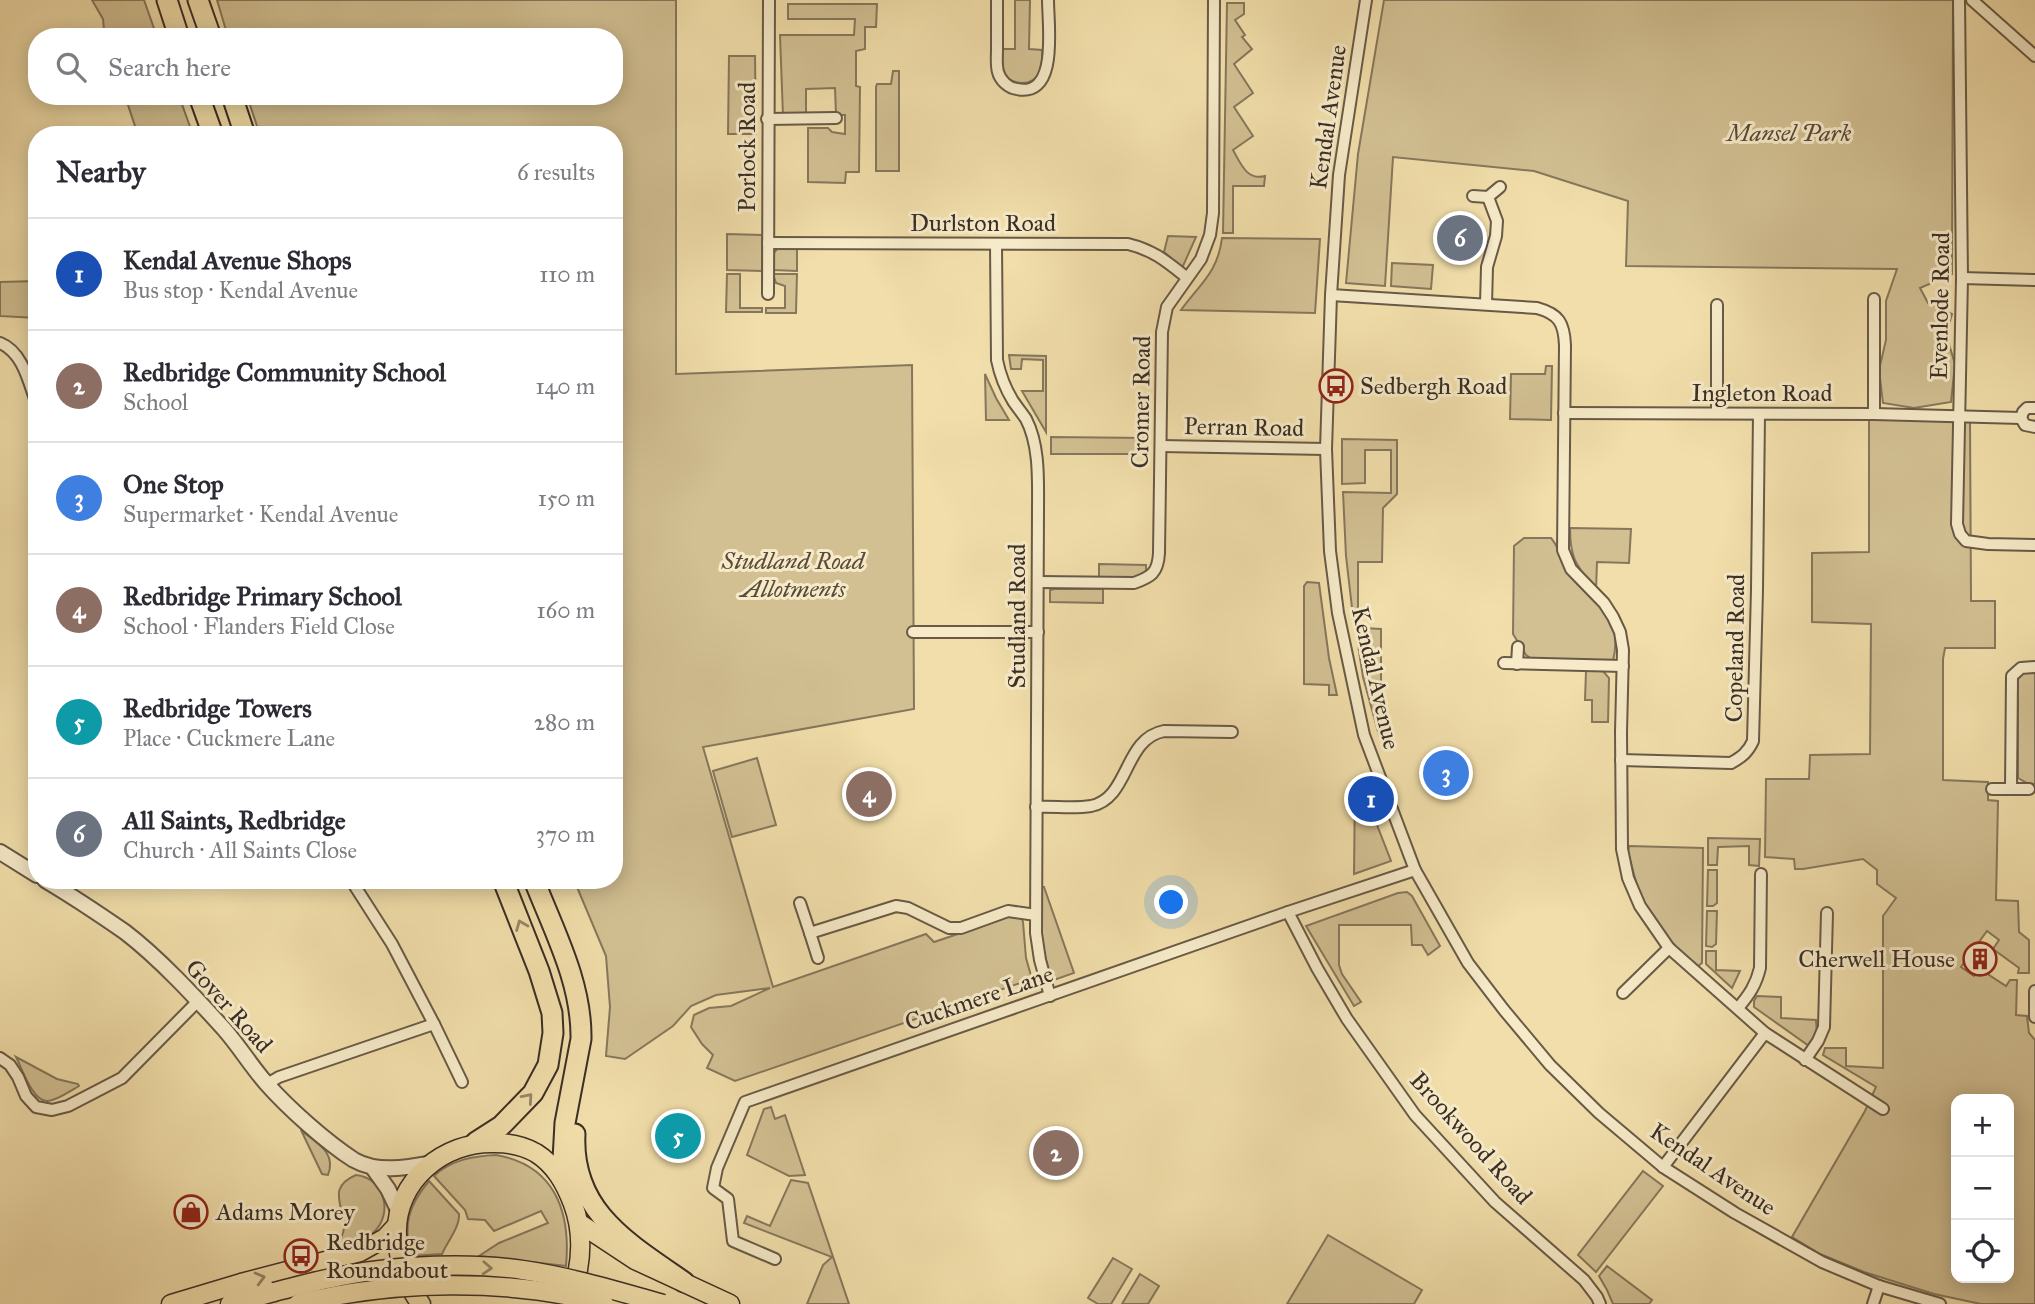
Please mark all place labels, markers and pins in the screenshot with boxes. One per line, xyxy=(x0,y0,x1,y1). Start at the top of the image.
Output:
pin: 6 xyxy=(1437,212,1483,264)
bus stop icon: Sedbergh Road xyxy=(1317,367,1355,405)
place label: Sedbergh Road xyxy=(1360,371,1507,401)
pin: 3 xyxy=(1423,747,1469,799)
pin: 4 xyxy=(846,768,892,820)
pin: 1 xyxy=(1348,773,1394,825)
building icon: Cherwell House xyxy=(1961,940,1999,978)
place label: Cherwell House xyxy=(1798,944,1955,974)
pin: 5 xyxy=(655,1110,701,1162)
pin: 2 xyxy=(1033,1127,1079,1179)
shop icon: Adams Morey xyxy=(172,1193,210,1231)
place label: Adams Morey xyxy=(215,1197,356,1227)
place label: Redbridge Roundabout xyxy=(326,1227,449,1285)
bus stop icon: Redbridge Roundabout xyxy=(282,1237,320,1275)

